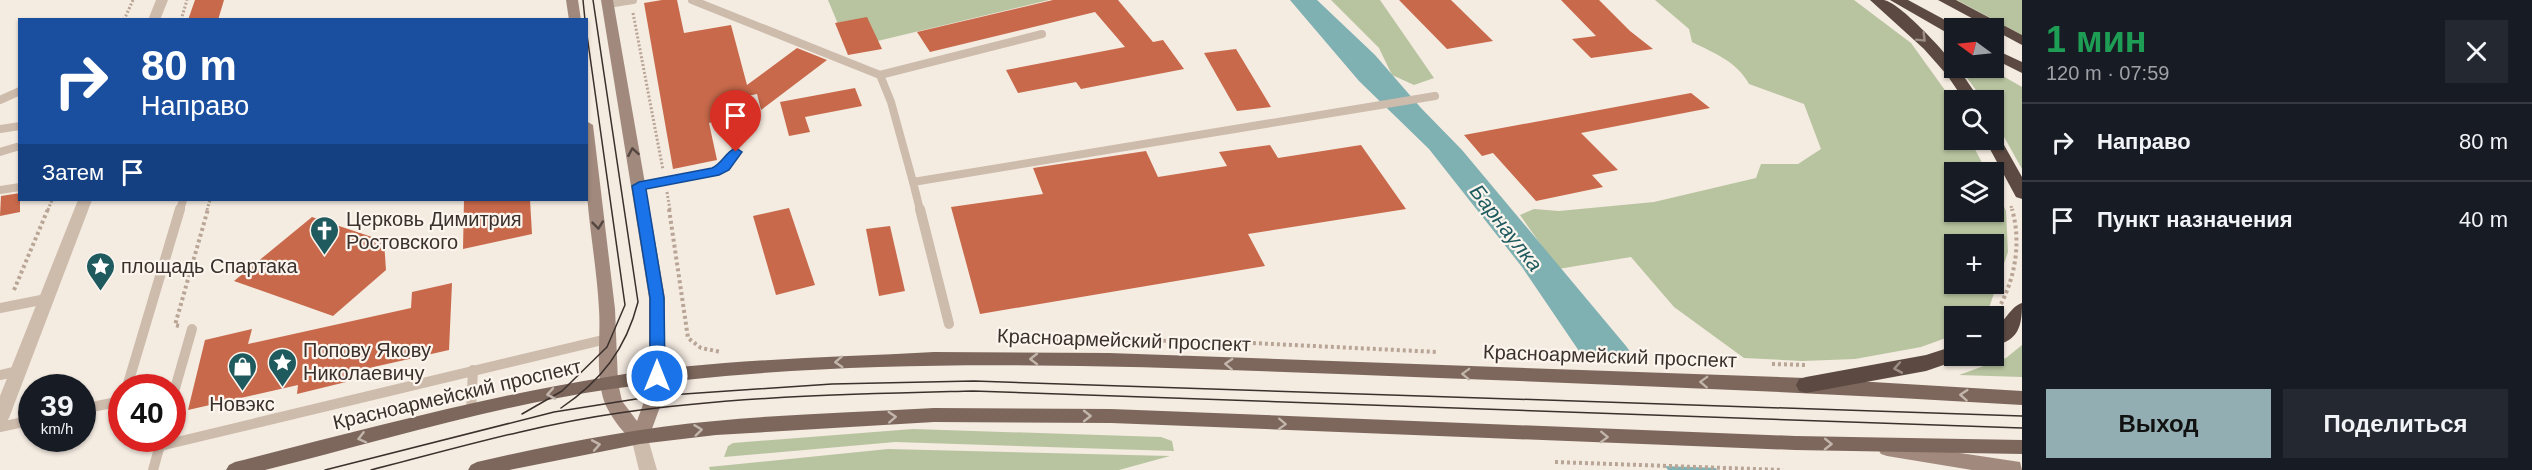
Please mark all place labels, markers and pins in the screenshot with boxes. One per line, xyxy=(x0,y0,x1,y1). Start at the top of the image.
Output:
pin xyxy=(710,90,761,152)
place label: Церковь Димитрия Ростовского xyxy=(346,208,522,253)
church icon: Церковь Димитрия Ростовского xyxy=(309,214,341,256)
place icon: площадь Спартака xyxy=(84,250,116,292)
place label: площадь Спартака xyxy=(121,255,298,277)
place label: Попову Якову Николаевичу xyxy=(303,339,431,384)
place icon: Попову Якову Николаевичу xyxy=(266,346,298,388)
shop icon: Новэкс xyxy=(226,350,258,392)
place label: Новэкс xyxy=(209,393,275,415)

